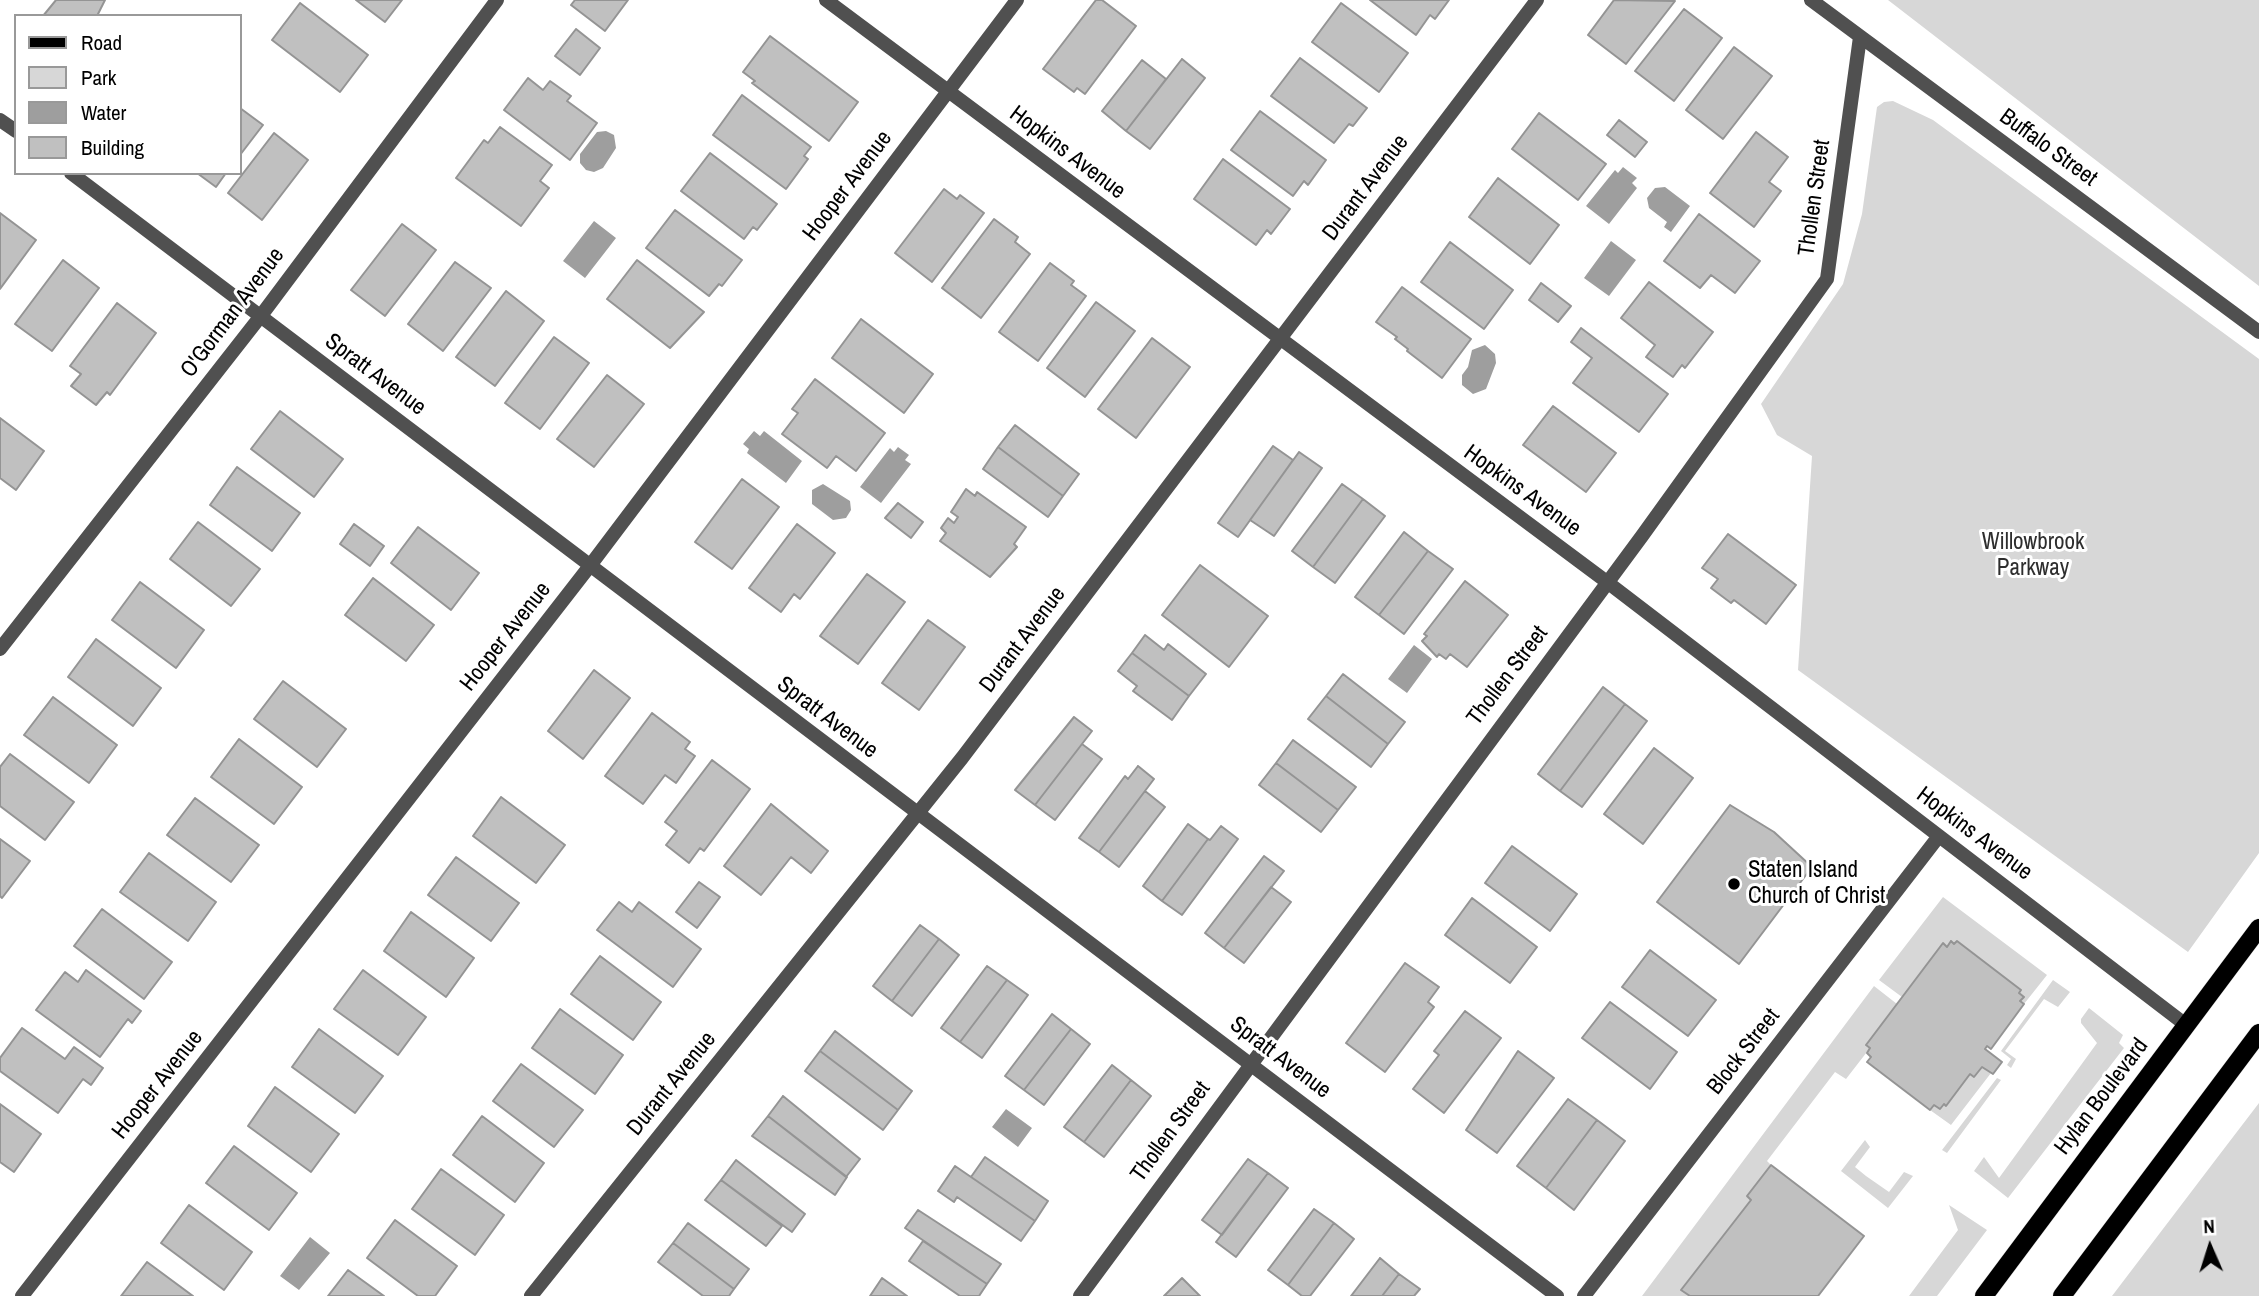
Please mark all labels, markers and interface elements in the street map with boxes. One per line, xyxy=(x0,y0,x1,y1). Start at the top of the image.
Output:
legend xyxy=(14,14,242,175)
text: Road xyxy=(81,28,122,57)
text: Park xyxy=(81,63,116,92)
text: Water xyxy=(81,98,126,127)
street label: Hopkins Avenue xyxy=(1004,100,1130,206)
street label: Buffalo Street xyxy=(1994,103,2102,193)
street label: Hooper Avenue xyxy=(798,125,898,247)
street label: Durant Avenue xyxy=(1317,130,1415,246)
text: Building xyxy=(81,133,144,162)
street label: Thollen Street xyxy=(1793,138,1837,258)
street label: O'Gorman Avenue xyxy=(175,243,291,383)
street label: Spratt Avenue xyxy=(319,328,431,422)
street label: Hopkins Avenue xyxy=(1458,439,1586,543)
park label: Willowbrook Parkway xyxy=(1982,529,2084,583)
street label: Hooper Avenue xyxy=(455,577,557,697)
street label: Durant Avenue xyxy=(974,582,1072,698)
street label: Thollen Street xyxy=(1462,621,1554,731)
street label: Spratt Avenue xyxy=(771,671,883,765)
street label: Hopkins Avenue xyxy=(1911,781,2037,887)
place label: Staten Island Church of Christ xyxy=(1748,857,1885,911)
marker: Staten Island Church of Christ xyxy=(1726,876,1742,892)
street label: Block Street xyxy=(1702,1003,1786,1101)
street label: Spratt Avenue xyxy=(1224,1011,1336,1105)
street label: Hooper Avenue xyxy=(107,1025,209,1145)
street label: Durant Avenue xyxy=(622,1027,722,1141)
street label: Hylan Boulevard xyxy=(2049,1033,2155,1161)
street label: Thollen Street xyxy=(1125,1076,1217,1188)
north arrow xyxy=(2175,1212,2245,1282)
text: N xyxy=(2203,1213,2215,1239)

